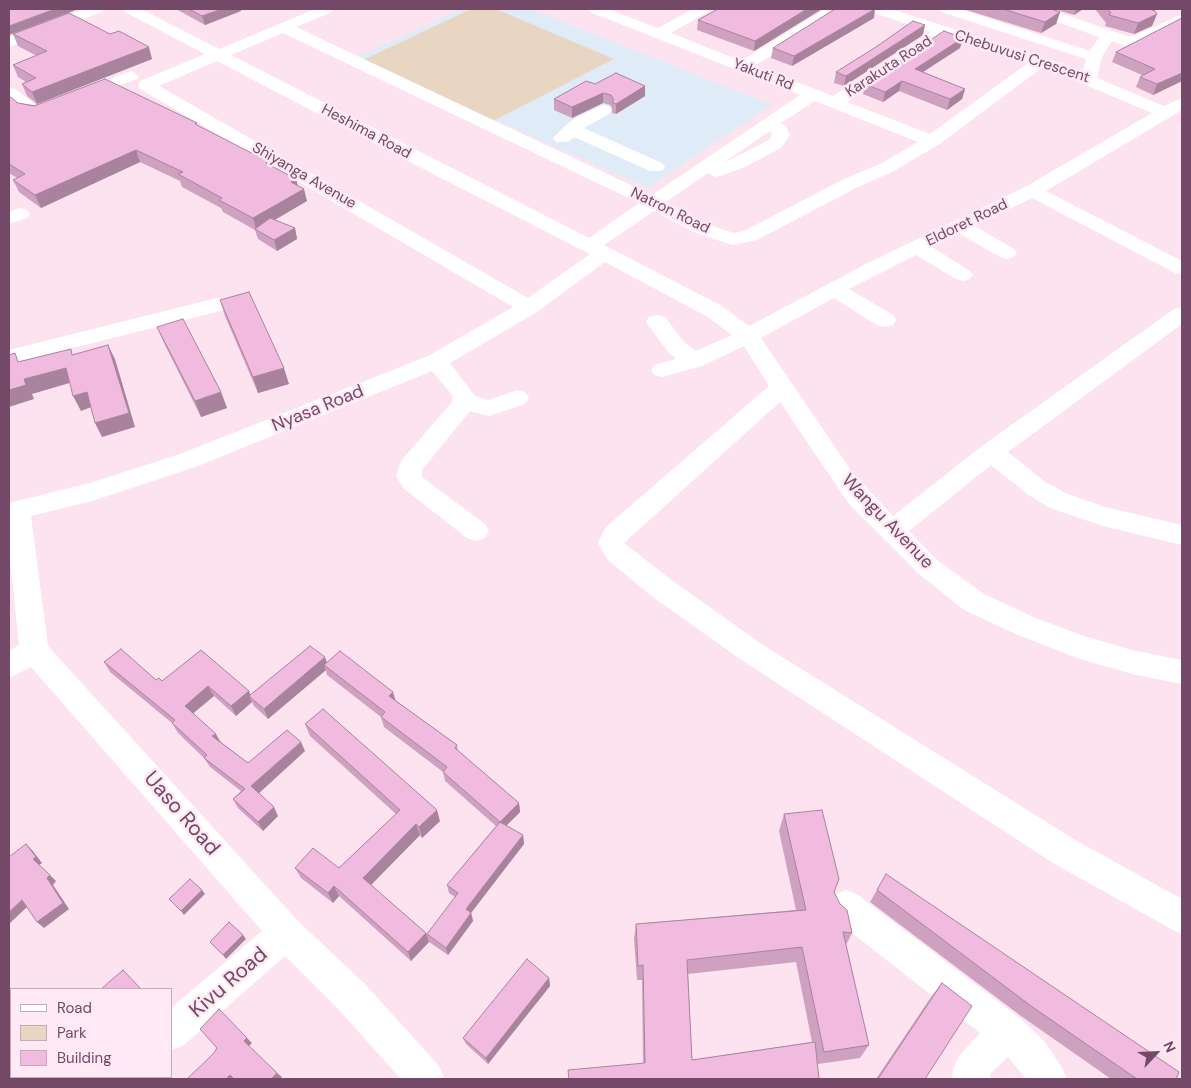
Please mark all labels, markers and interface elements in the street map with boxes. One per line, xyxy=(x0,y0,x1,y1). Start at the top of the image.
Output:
street label: Chebuvusi Crescent xyxy=(952,27,1092,87)
street label: Karakuta Road xyxy=(842,32,936,102)
street label: Yakuti Rd xyxy=(730,55,796,95)
street label: Heshima Road xyxy=(318,101,414,163)
street label: Shiyanga Avenue xyxy=(249,139,359,213)
street label: Natron Road xyxy=(627,184,713,238)
street label: Eldoret Road xyxy=(923,196,1011,250)
street label: Nyasa Road xyxy=(269,381,367,437)
street label: Wangu Avenue xyxy=(837,470,937,574)
street label: Uaso Road xyxy=(138,767,224,861)
street label: Kivu Road xyxy=(185,942,273,1024)
legend xyxy=(10,988,172,1078)
text: Road xyxy=(57,998,92,1018)
text: Park xyxy=(57,1023,87,1043)
north arrow xyxy=(1131,1028,1181,1078)
text: N xyxy=(1159,1038,1180,1055)
text: Building xyxy=(57,1048,112,1068)

